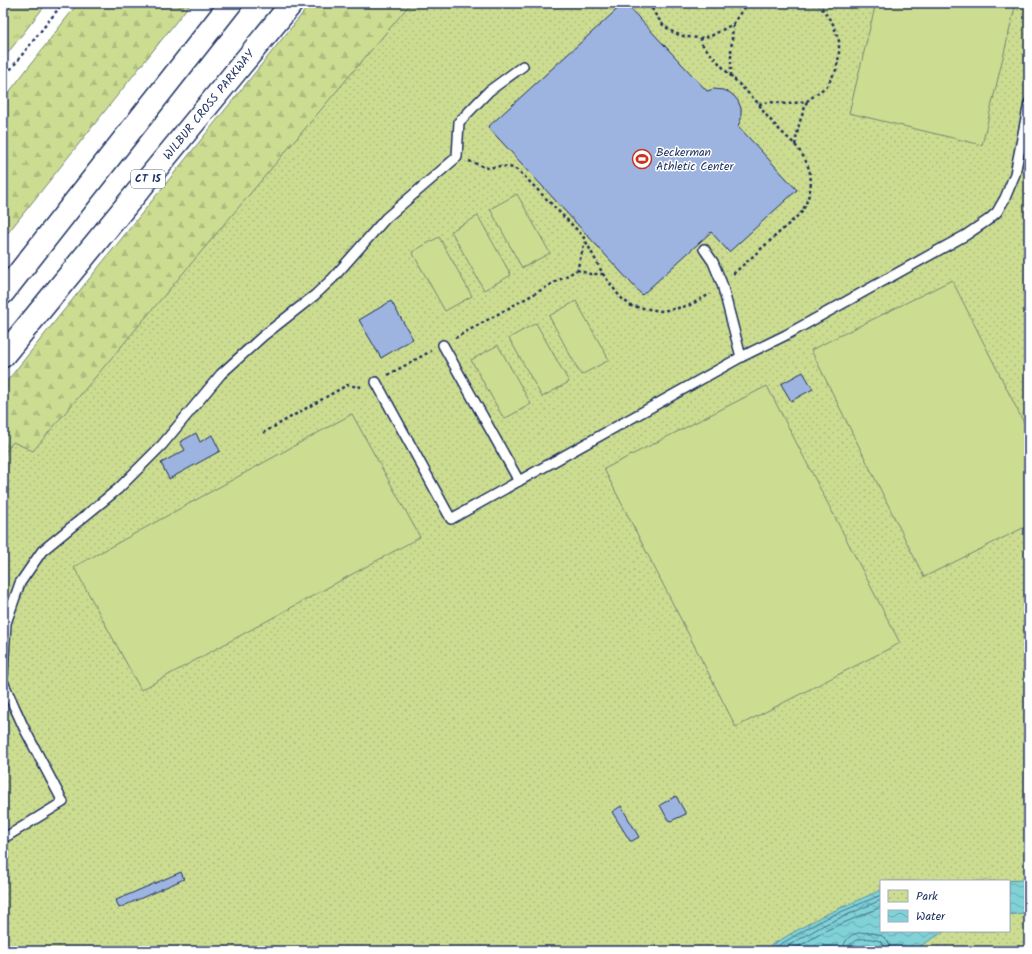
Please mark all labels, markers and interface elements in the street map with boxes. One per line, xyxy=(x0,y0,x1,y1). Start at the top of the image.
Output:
street label: WILBUR CROSS PARKWAY xyxy=(159,45,260,164)
place label: Beckerman Athletic Center xyxy=(656,143,734,176)
sports icon: Beckerman Athletic Center xyxy=(631,148,653,170)
road number: CT 15 xyxy=(131,170,165,188)
legend xyxy=(880,880,1010,932)
text: Park xyxy=(916,887,938,906)
text: Water xyxy=(916,907,946,926)

